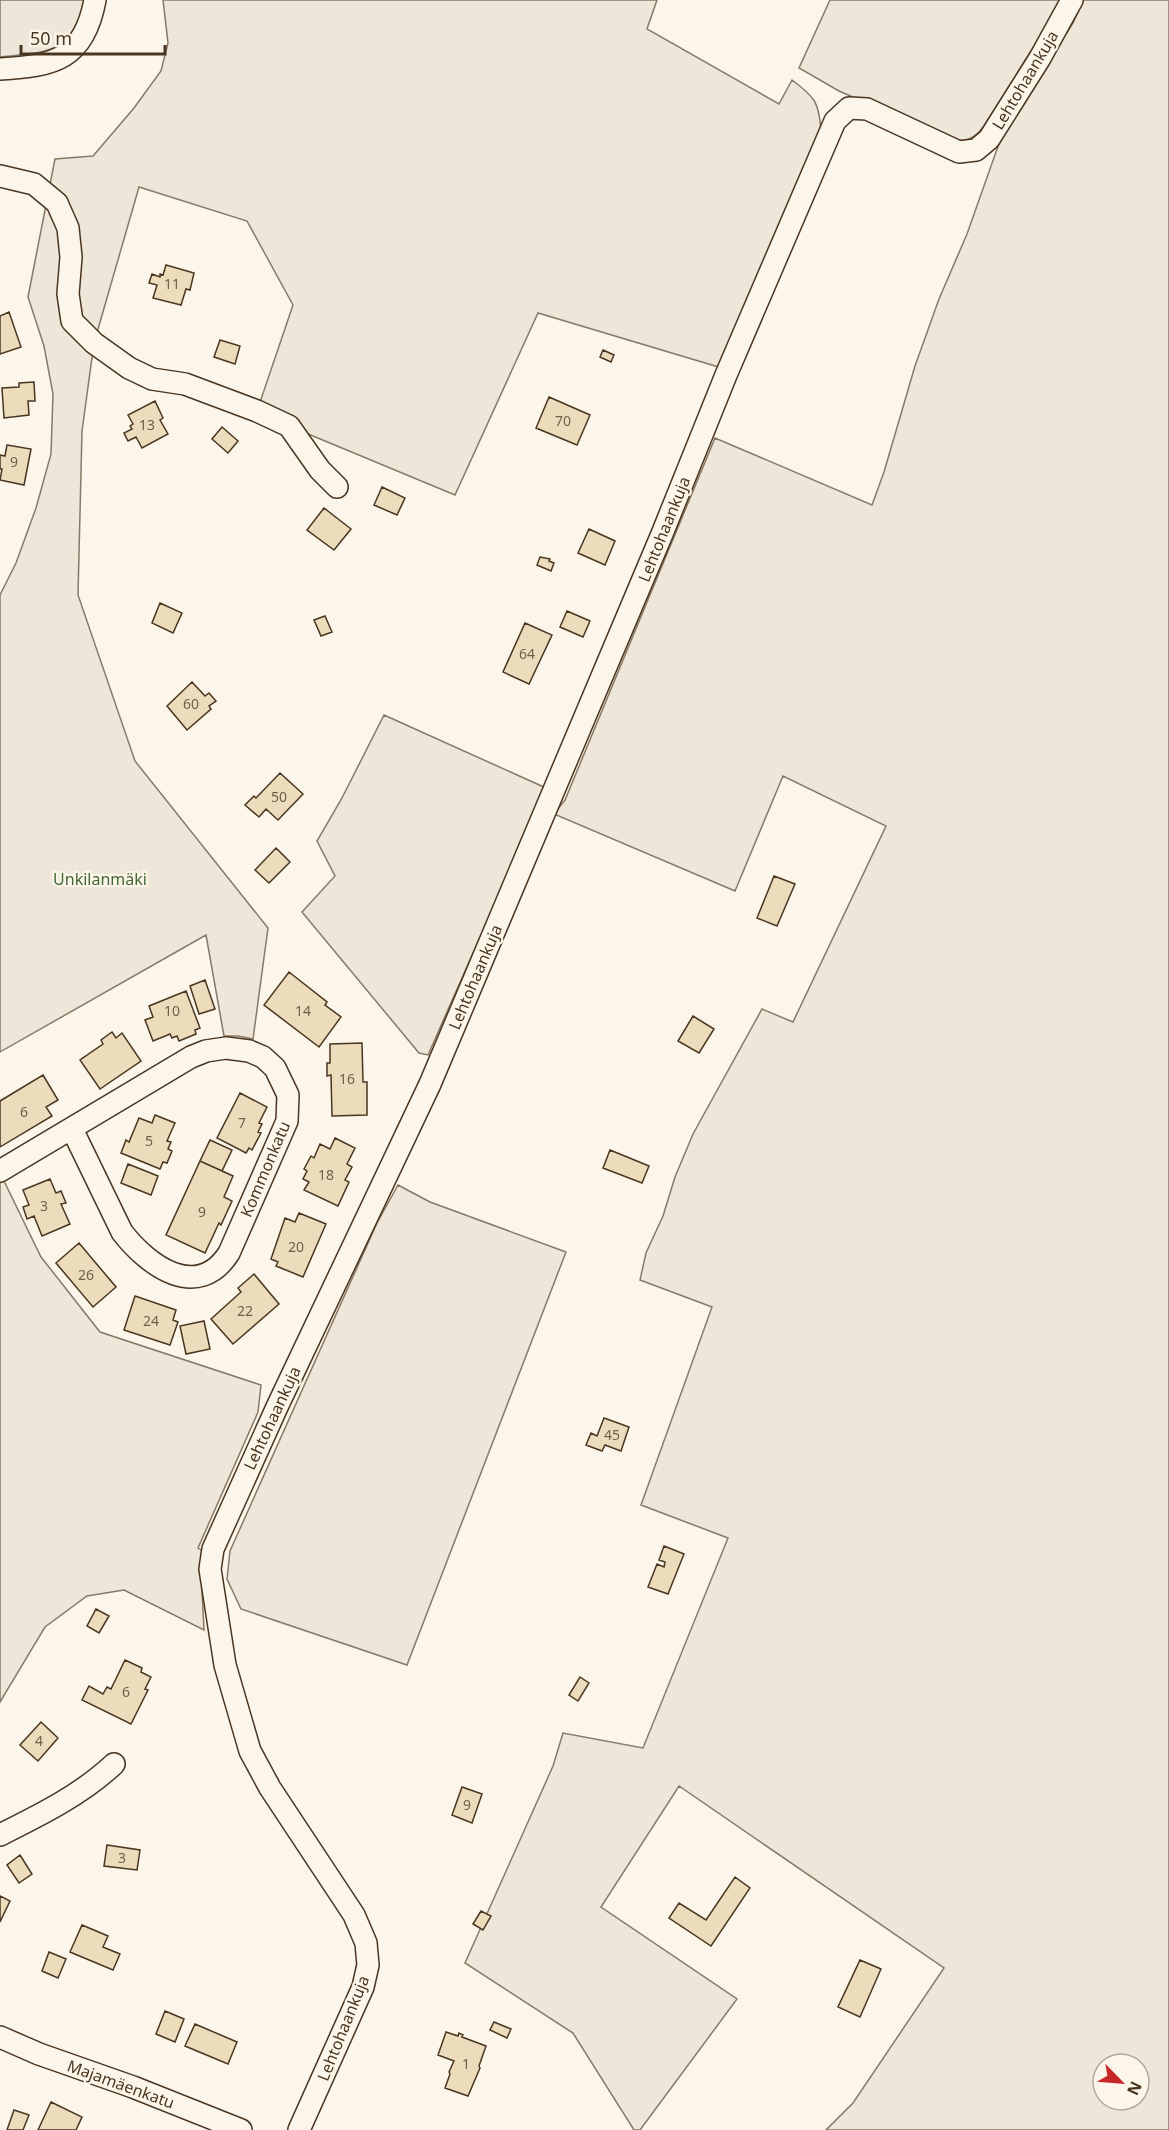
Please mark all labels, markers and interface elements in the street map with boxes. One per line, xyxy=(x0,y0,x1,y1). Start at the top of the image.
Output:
scale bar xyxy=(21,18,165,56)
text: 50 m xyxy=(30,26,72,50)
street label: Lehtohaankuja xyxy=(987,26,1063,134)
house number: 11 xyxy=(164,274,180,293)
house number: 70 xyxy=(555,411,571,430)
house number: 13 xyxy=(139,415,155,434)
house number: 9 xyxy=(10,452,18,471)
street label: Lehtohaankuja xyxy=(633,473,695,585)
house number: 64 xyxy=(519,644,535,663)
house number: 60 xyxy=(183,694,199,713)
house number: 50 xyxy=(271,787,287,806)
park label: Unkilanmäki xyxy=(53,868,147,890)
street label: Lehtohaankuja xyxy=(443,921,507,1033)
house number: 10 xyxy=(164,1001,180,1020)
house number: 14 xyxy=(295,1001,311,1020)
house number: 16 xyxy=(339,1069,355,1088)
house number: 6 xyxy=(20,1102,28,1121)
house number: 7 xyxy=(238,1113,246,1132)
street label: Kommonkatu xyxy=(235,1118,295,1220)
house number: 5 xyxy=(145,1131,153,1150)
house number: 18 xyxy=(318,1165,334,1184)
house number: 3 xyxy=(40,1196,48,1215)
house number: 9 xyxy=(198,1202,206,1221)
house number: 20 xyxy=(288,1237,304,1256)
house number: 26 xyxy=(78,1265,94,1284)
house number: 22 xyxy=(237,1301,253,1320)
house number: 24 xyxy=(143,1311,159,1330)
street label: Lehtohaankuja xyxy=(238,1363,306,1473)
house number: 45 xyxy=(604,1425,620,1444)
house number: 6 xyxy=(122,1682,130,1701)
house number: 4 xyxy=(35,1731,43,1750)
house number: 9 xyxy=(463,1795,471,1814)
house number: 3 xyxy=(118,1848,126,1867)
street label: Lehtohaankuja xyxy=(312,1972,374,2084)
north arrow xyxy=(1091,2052,1151,2112)
street label: Majamäenkatu xyxy=(64,2054,178,2114)
house number: 1 xyxy=(462,2054,470,2073)
text: N xyxy=(1122,2078,1147,2099)

